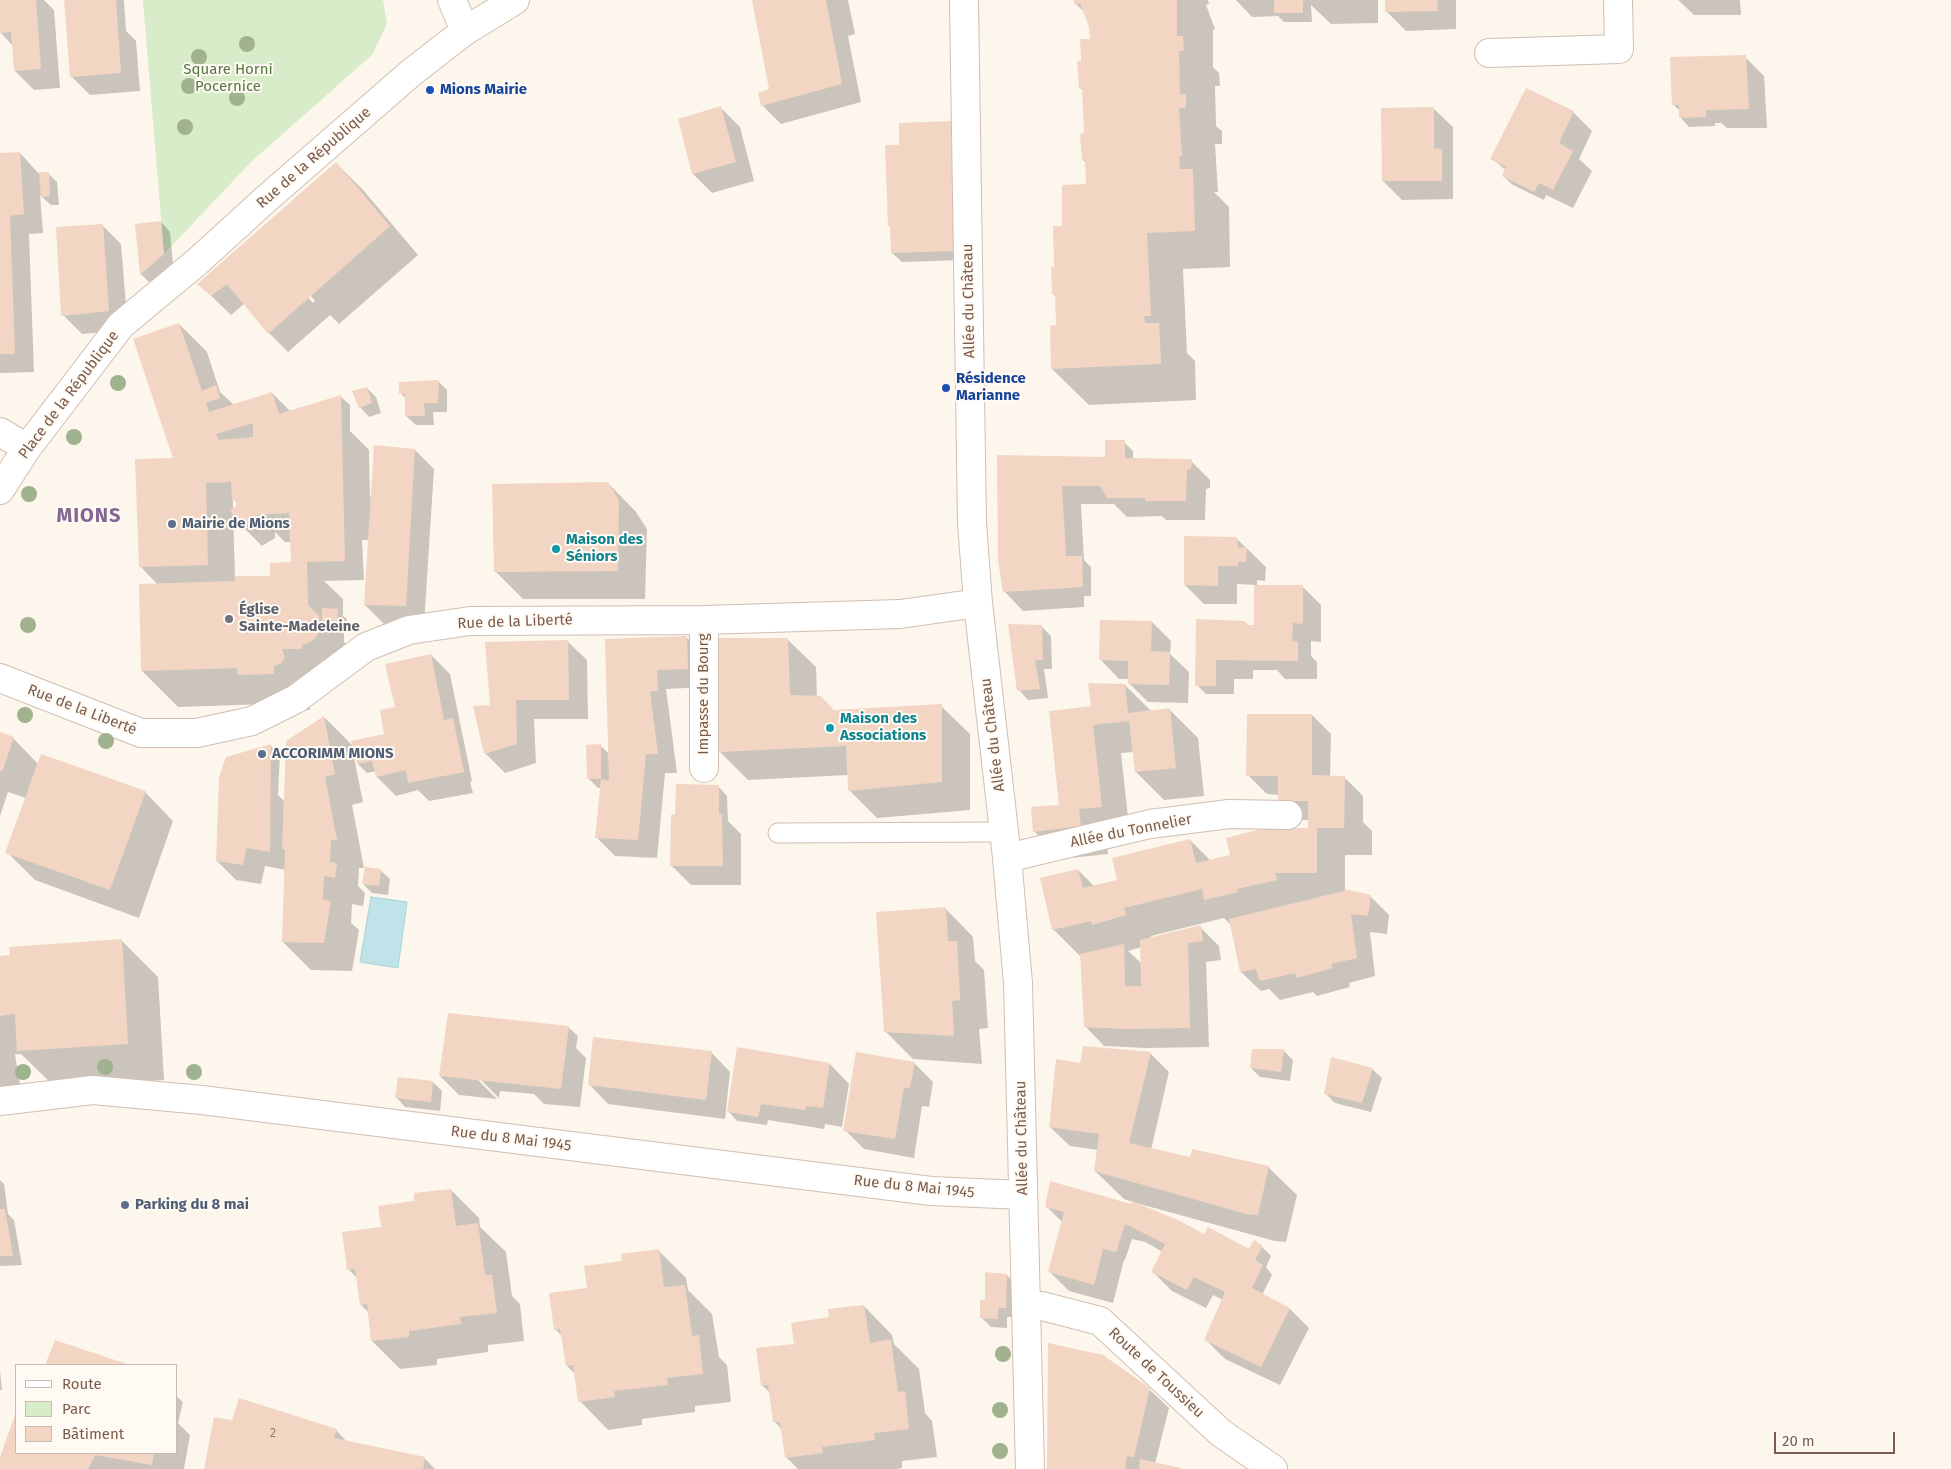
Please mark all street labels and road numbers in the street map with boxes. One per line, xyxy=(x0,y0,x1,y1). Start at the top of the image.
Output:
street label: Rue de la République xyxy=(253,103,375,213)
street label: Allée du Château xyxy=(959,244,979,358)
street label: Place de la République xyxy=(15,327,123,463)
street label: Rue de la Liberté xyxy=(457,611,573,633)
street label: Impasse du Bourg xyxy=(695,633,713,755)
street label: Allée du Château xyxy=(977,677,1009,793)
street label: Rue de la Liberté xyxy=(25,681,139,739)
street label: Allée du Tonnelier xyxy=(1069,810,1193,852)
street label: Allée du Château xyxy=(1012,1081,1032,1195)
street label: Rue du 8 Mai 1945 xyxy=(450,1123,572,1155)
street label: Rue du 8 Mai 1945 xyxy=(853,1172,975,1202)
street label: Route de Toussieu xyxy=(1104,1324,1208,1422)

